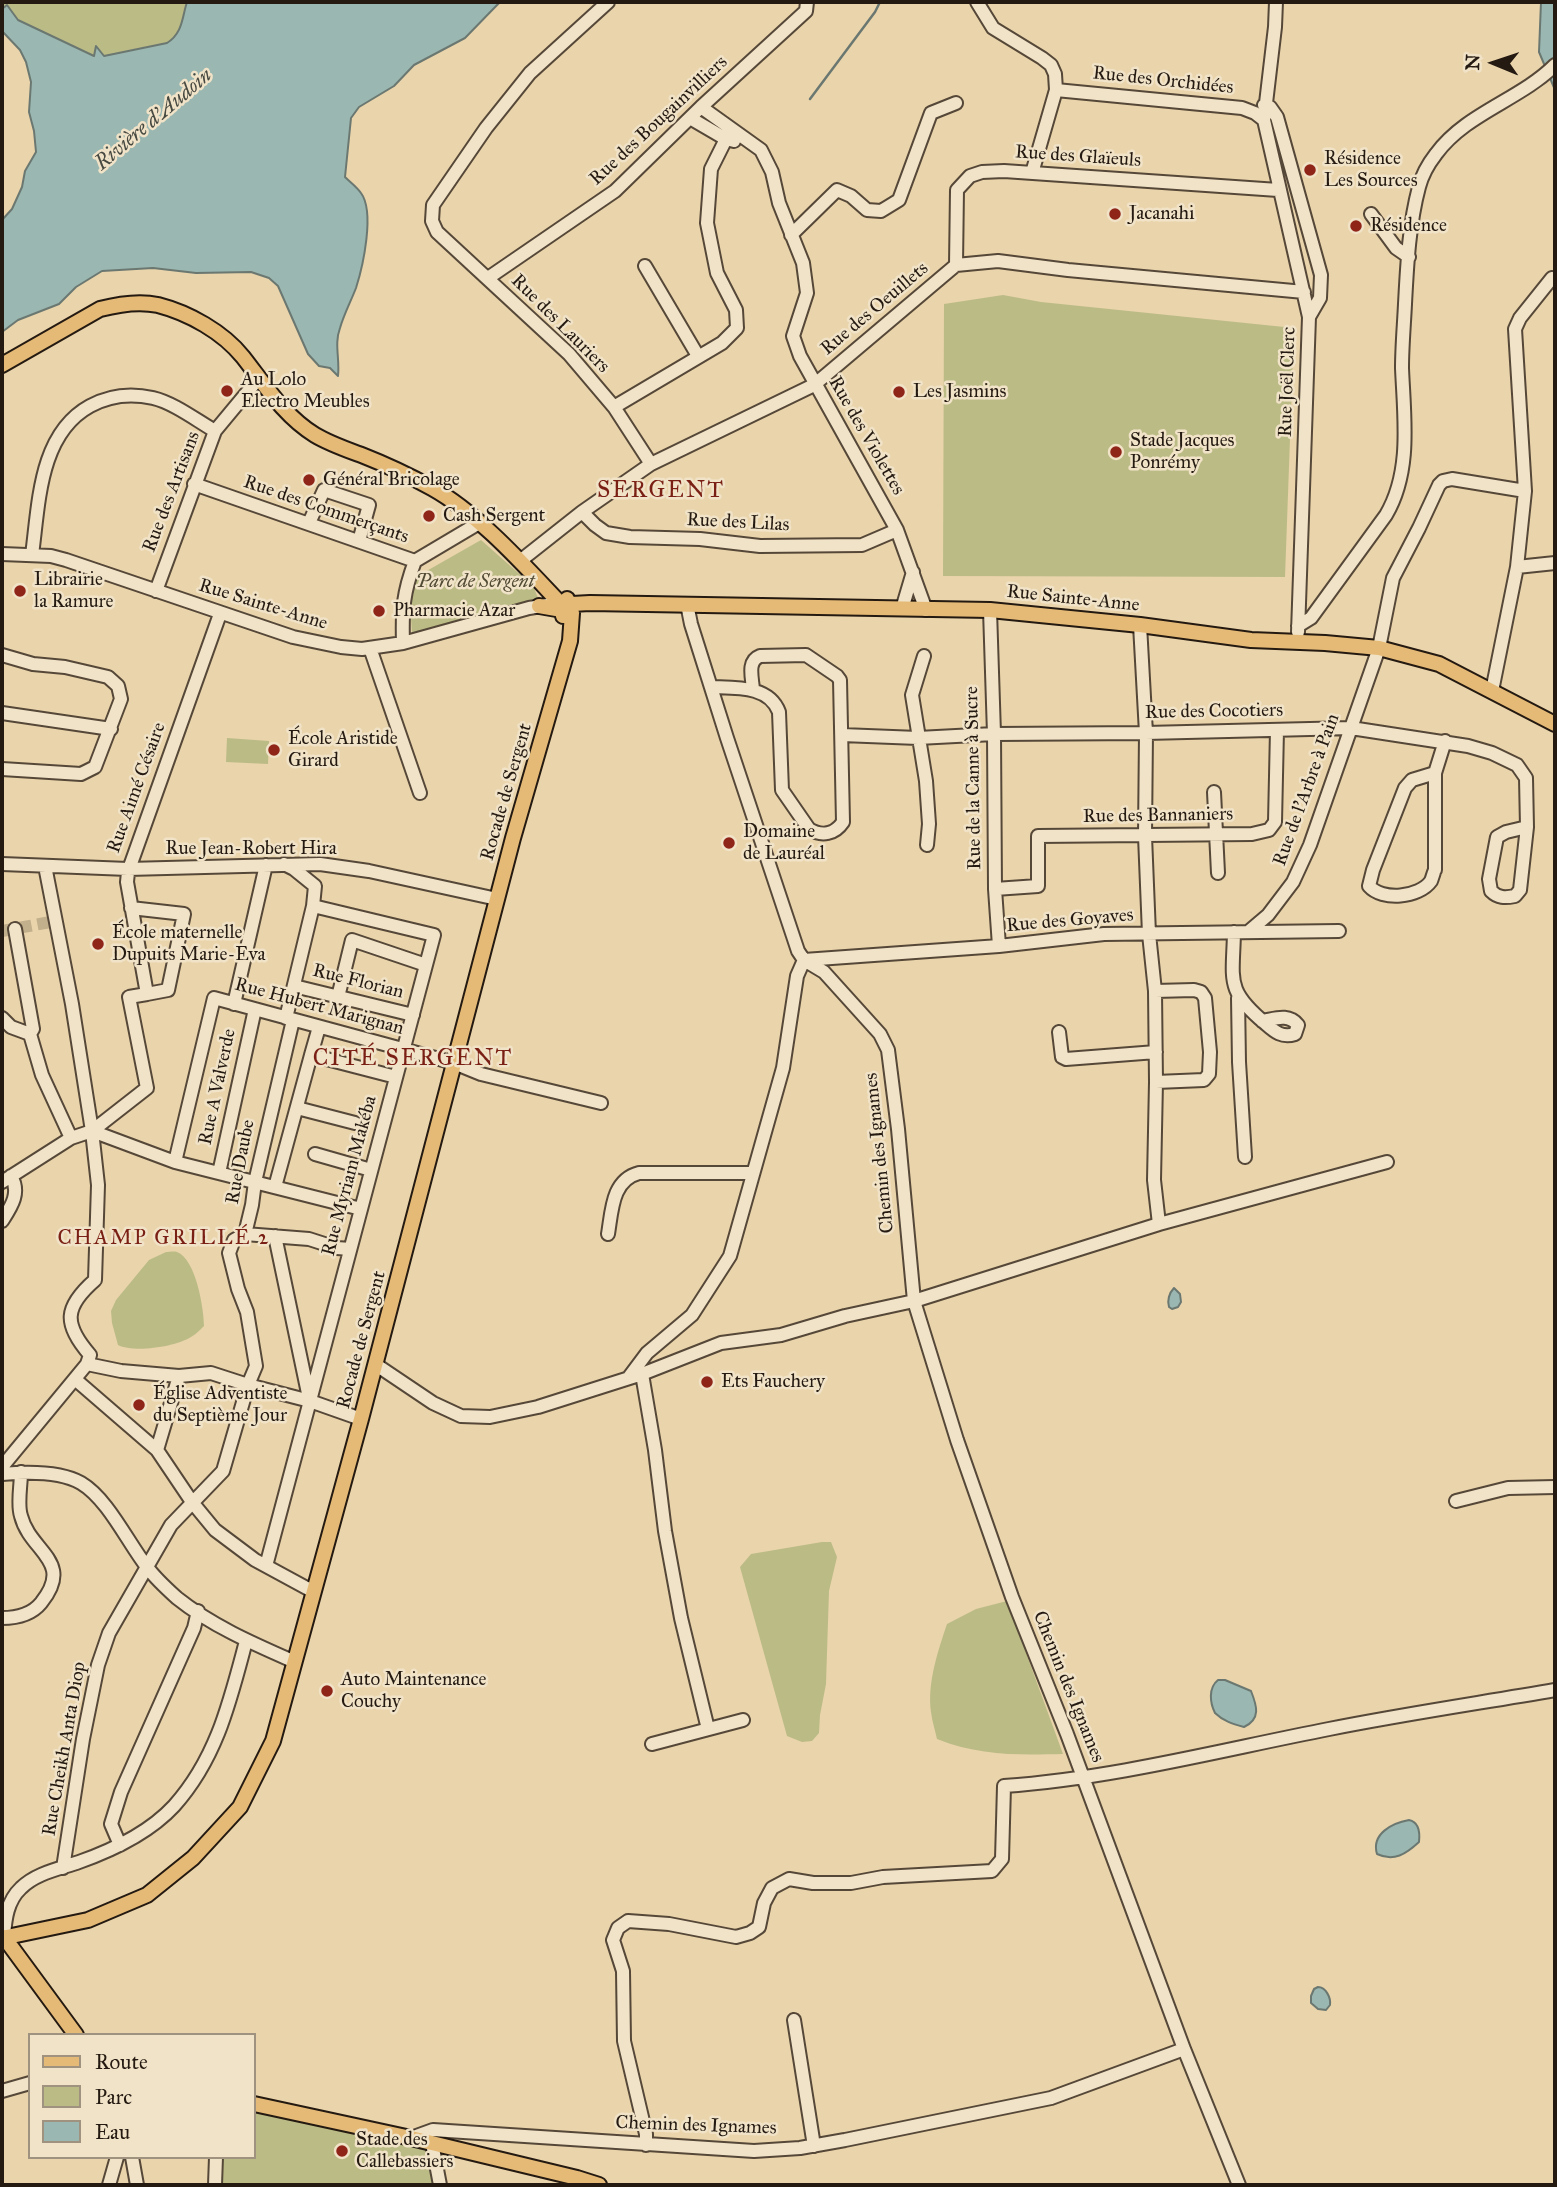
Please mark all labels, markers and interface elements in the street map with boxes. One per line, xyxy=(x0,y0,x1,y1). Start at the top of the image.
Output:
north arrow xyxy=(1459,28,1529,98)
street label: Rue des Bougainvilliers xyxy=(585,51,733,191)
text: N xyxy=(1461,54,1484,71)
street label: Rue des Orchidées xyxy=(1092,62,1234,100)
water label: Rivière d'Audoin xyxy=(90,64,218,176)
street label: Rue des Glaïeuls xyxy=(1014,141,1142,173)
place label: Résidence Les Sources xyxy=(1324,148,1418,192)
marker: Résidence Les Sources xyxy=(1302,162,1318,178)
place label: Jacanahi xyxy=(1129,203,1194,225)
marker: Jacanahi xyxy=(1107,206,1123,222)
place label: Résidence xyxy=(1370,215,1447,237)
marker: Résidence xyxy=(1348,218,1364,234)
street label: Rue des Oeuillets xyxy=(817,257,933,361)
street label: Rue des Lauriers xyxy=(506,270,614,378)
street label: Rue Joël Clerc xyxy=(1275,326,1301,438)
place label: Au Lolo Electro Meubles xyxy=(241,369,370,413)
street label: Rue des Violettes xyxy=(823,373,909,499)
place label: Les Jasmins xyxy=(913,381,1007,403)
marker: Au Lolo Electro Meubles xyxy=(219,383,235,399)
marker: Les Jasmins xyxy=(891,384,907,400)
street label: Rue des Artisans xyxy=(138,428,206,556)
place label: Stade Jacques Ponrémy xyxy=(1130,430,1235,474)
marker: Stade Jacques Ponrémy xyxy=(1108,444,1124,460)
place label: Général Bricolage xyxy=(323,469,460,491)
street label: Rue des Commerçants xyxy=(240,471,412,549)
marker: Général Bricolage xyxy=(301,472,317,488)
district label: SERGENT xyxy=(598,477,724,505)
place label: Cash Sergent xyxy=(443,505,545,527)
marker: Cash Sergent xyxy=(421,508,437,524)
street label: Rue des Lilas xyxy=(686,509,790,537)
place label: Librairie la Ramure xyxy=(34,569,114,613)
park label: Parc de Sergent xyxy=(416,571,534,593)
street label: Rue Sainte-Anne xyxy=(196,575,330,635)
street label: Rue Sainte-Anne xyxy=(1005,581,1141,617)
marker: Librairie la Ramure xyxy=(12,583,28,599)
place label: Pharmacie Azar xyxy=(393,600,515,622)
marker: Pharmacie Azar xyxy=(371,603,387,619)
street label: Rue de la Canne à Sucre xyxy=(961,686,987,870)
street label: Rue des Cocotiers xyxy=(1145,699,1283,725)
street label: Rue de l'Arbre à Pain xyxy=(1269,711,1345,869)
street label: Rue Aimé Césaire xyxy=(103,720,171,856)
street label: Rocade de Sergent xyxy=(477,721,537,863)
place label: École Aristide Girard xyxy=(288,728,398,772)
marker: École Aristide Girard xyxy=(266,742,282,758)
street label: Rue des Bannaniers xyxy=(1083,803,1233,829)
place label: Domaine de Lauréal xyxy=(743,821,825,865)
marker: Domaine de Lauréal xyxy=(721,835,737,851)
street label: Rue Jean-Robert Hira xyxy=(165,838,337,860)
street label: Rue des Goyaves xyxy=(1005,904,1135,938)
place label: École maternelle Dupuits Marie-Eva xyxy=(112,922,266,966)
marker: École maternelle Dupuits Marie-Eva xyxy=(90,936,106,952)
street label: Rue Florian xyxy=(310,960,406,1004)
street label: Rue Hubert Marignan xyxy=(232,973,406,1041)
street label: Rue A Valverde xyxy=(195,1027,241,1147)
district label: CITÉ SERGENT xyxy=(314,1045,512,1073)
street label: Chemin des Ignames xyxy=(860,1072,900,1234)
street label: Rue Myriam Makéba xyxy=(318,1093,382,1259)
street label: Rue Daube xyxy=(222,1118,260,1206)
district label: CHAMP GRILLÉ 2 xyxy=(59,1226,269,1252)
street label: Rocade de Sergent xyxy=(333,1269,391,1411)
place label: Ets Fauchery xyxy=(721,1371,825,1393)
marker: Ets Fauchery xyxy=(699,1374,715,1390)
place label: Église Adventiste du Septième Jour xyxy=(153,1383,287,1427)
marker: Église Adventiste du Septième Jour xyxy=(131,1397,147,1413)
street label: Chemin des Ignames xyxy=(1027,1608,1109,1766)
street label: Rue Cheikh Anta Diop xyxy=(38,1660,92,1838)
place label: Auto Maintenance Couchy xyxy=(341,1669,486,1713)
marker: Auto Maintenance Couchy xyxy=(319,1683,335,1699)
legend xyxy=(28,2033,256,2159)
text: Route xyxy=(95,2049,148,2075)
text: Parc xyxy=(95,2084,132,2110)
street label: Chemin des Ignames xyxy=(615,2112,777,2140)
text: Eau xyxy=(95,2119,130,2145)
place label: Stade des Callebassiers xyxy=(356,2129,453,2173)
marker: Stade des Callebassiers xyxy=(334,2143,350,2159)

